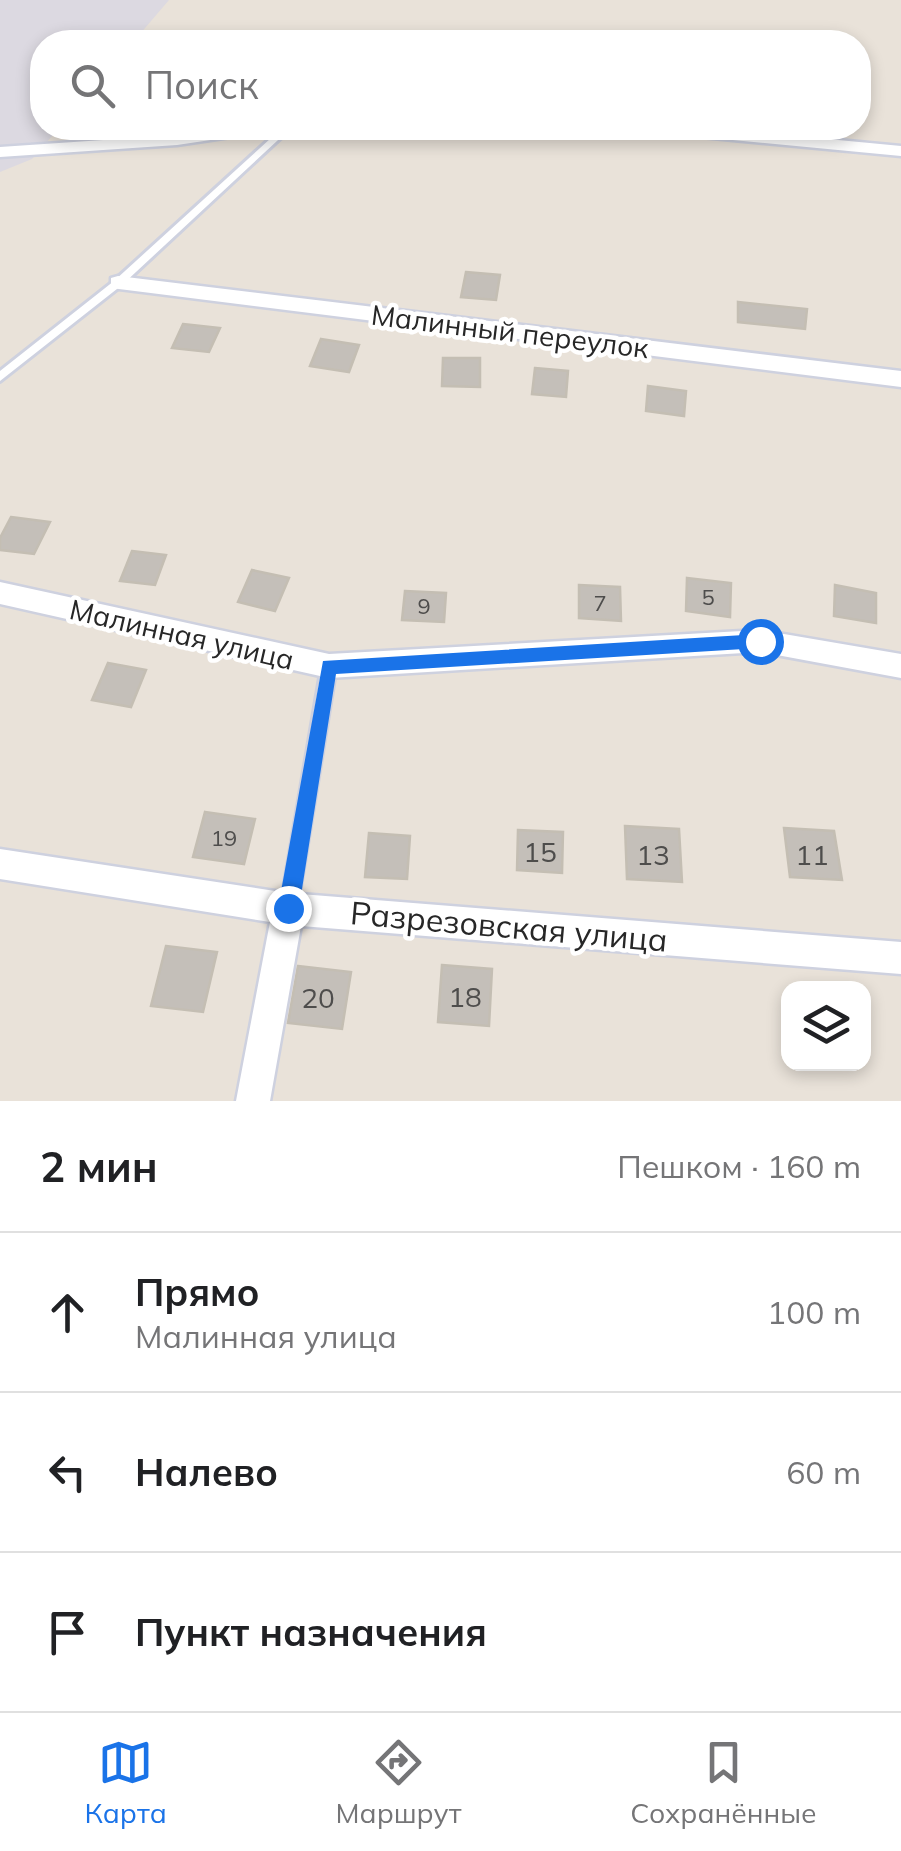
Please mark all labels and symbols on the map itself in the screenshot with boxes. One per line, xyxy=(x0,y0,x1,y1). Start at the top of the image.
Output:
street label: Малинный переулок xyxy=(369,297,652,365)
house number: 5 xyxy=(701,583,715,611)
house number: 7 xyxy=(593,589,607,617)
street label: Малинная улица xyxy=(66,591,298,677)
house number: 9 xyxy=(417,592,431,620)
route start xyxy=(738,619,784,665)
house number: 19 xyxy=(211,824,237,852)
house number: 15 xyxy=(523,834,557,869)
house number: 13 xyxy=(636,837,670,872)
house number: 11 xyxy=(795,837,829,872)
route end xyxy=(266,886,312,932)
street label: Разрезовская улица xyxy=(349,892,669,960)
house number: 18 xyxy=(448,979,482,1014)
house number: 20 xyxy=(301,980,335,1015)

